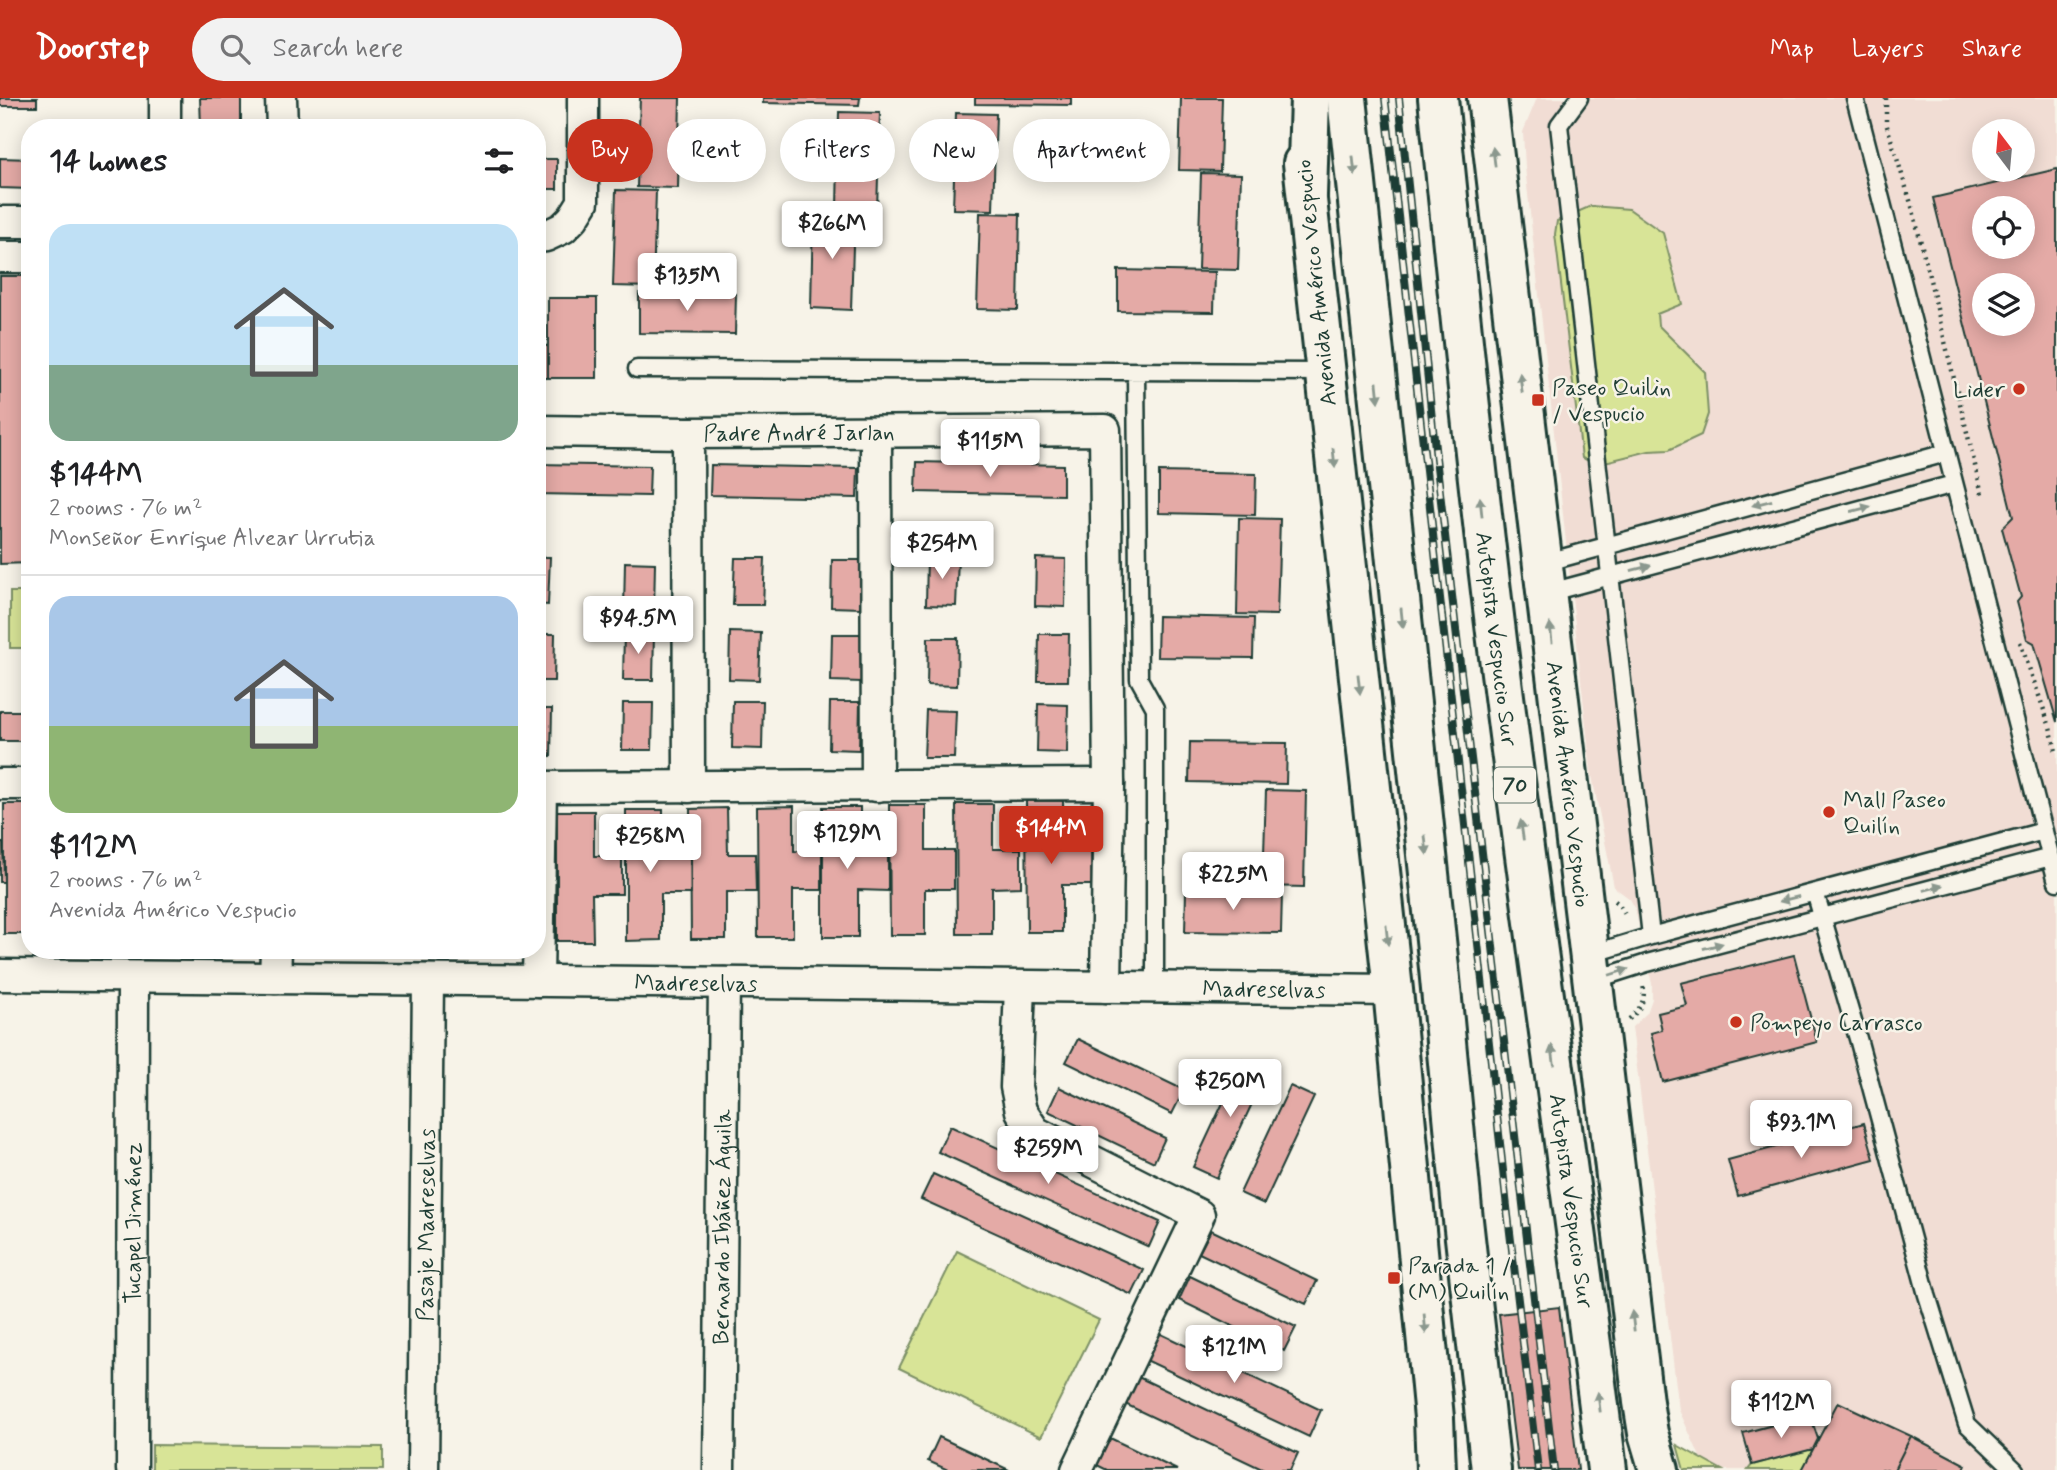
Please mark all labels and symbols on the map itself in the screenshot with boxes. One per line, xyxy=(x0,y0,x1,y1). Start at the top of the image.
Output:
north arrow xyxy=(1972,119,2035,182)
one-way arrow xyxy=(1488,146,1499,168)
one-way arrow xyxy=(1349,155,1360,177)
street label: Avenida Américo Vespucio xyxy=(1289,158,1345,407)
pin: $266M xyxy=(783,202,881,261)
pin: $135M xyxy=(638,254,736,313)
one-way arrow xyxy=(1516,372,1527,394)
place label: Paseo Quilin / Vespucio xyxy=(1552,374,1671,430)
place label: Lider xyxy=(1953,376,2005,406)
one-way arrow xyxy=(1373,381,1384,403)
marker: Lider xyxy=(2011,381,2027,397)
marker: Paseo Quilin / Vespucio xyxy=(1530,392,1546,408)
street label: Padre André Jarlan xyxy=(703,419,895,450)
pin: $115M xyxy=(941,420,1039,479)
one-way arrow xyxy=(1329,447,1340,469)
one-way arrow xyxy=(1476,496,1487,518)
one-way arrow xyxy=(1751,498,1772,508)
one-way arrow xyxy=(1850,503,1872,514)
pin: $254M xyxy=(893,522,991,581)
street label: Autopista Vespucio Sur xyxy=(1467,530,1523,749)
one-way arrow xyxy=(1630,562,1652,573)
pin: $94.5M xyxy=(581,596,695,656)
one-way arrow xyxy=(1397,608,1408,630)
one-way arrow xyxy=(1545,622,1556,644)
street label: Avenida Américo Vespucio xyxy=(1537,660,1597,909)
one-way arrow xyxy=(1354,674,1365,696)
road number: 70 xyxy=(1494,768,1536,802)
place label: Mall Paseo Quilín xyxy=(1843,786,1946,842)
marker: Mall Paseo Quilín xyxy=(1821,804,1837,820)
pin: $144M xyxy=(1002,806,1100,866)
pin: $129M xyxy=(798,812,896,871)
pin: $258M xyxy=(601,814,699,874)
one-way arrow xyxy=(1516,819,1527,841)
one-way arrow xyxy=(1421,834,1432,856)
pin: $225M xyxy=(1184,852,1282,912)
one-way arrow xyxy=(1923,883,1944,893)
one-way arrow xyxy=(1778,895,1799,905)
one-way arrow xyxy=(1381,924,1392,946)
one-way arrow xyxy=(1702,940,1724,951)
one-way arrow xyxy=(1609,966,1630,977)
street label: Madreselvas xyxy=(634,969,758,1000)
street label: Madreselvas xyxy=(1202,975,1326,1006)
place label: Pompeyo Carrasco xyxy=(1750,1009,1923,1039)
marker: Pompeyo Carrasco xyxy=(1728,1014,1744,1030)
one-way arrow xyxy=(1548,1044,1559,1066)
pin: $250M xyxy=(1181,1060,1279,1119)
street label: Autopista Vespucio Sur xyxy=(1541,1092,1599,1311)
pin: $93.1M xyxy=(1744,1100,1858,1160)
street label: Bernardo Ibáñez Águila xyxy=(707,1109,740,1345)
pin: $259M xyxy=(999,1126,1097,1186)
street label: Pasaje Madreselvas xyxy=(412,1128,443,1322)
street label: Tucapel Jiménez xyxy=(119,1142,150,1304)
place label: Parada 1 / (M) Quilín xyxy=(1408,1252,1511,1308)
marker: Parada 1 / (M) Quilín xyxy=(1386,1270,1402,1286)
one-way arrow xyxy=(1628,1310,1639,1332)
one-way arrow xyxy=(1419,1313,1430,1335)
pin: $121M xyxy=(1185,1326,1283,1385)
pin: $112M xyxy=(1732,1380,1830,1440)
one-way arrow xyxy=(1593,1391,1604,1413)

